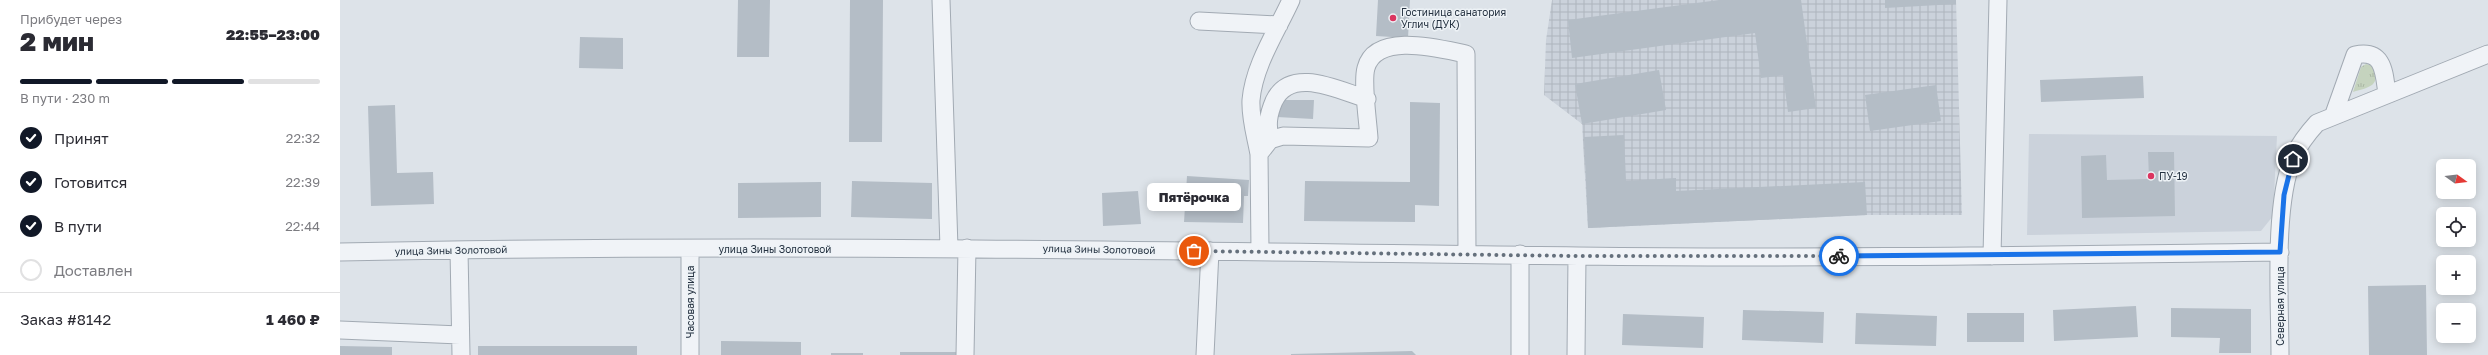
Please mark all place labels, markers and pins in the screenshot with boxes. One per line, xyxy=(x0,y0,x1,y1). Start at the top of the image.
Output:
place label: Гостиница санатория Углич (ДУК) xyxy=(1401,6,1506,30)
marker: Гостиница санатория Углич (ДУК) xyxy=(1388,13,1398,23)
pin xyxy=(2276,142,2310,176)
place label: ПУ-19 xyxy=(2159,170,2188,182)
marker: ПУ-19 xyxy=(2146,171,2156,181)
callout: Пятёрочка xyxy=(1147,183,1241,211)
pin xyxy=(1177,234,1211,268)

